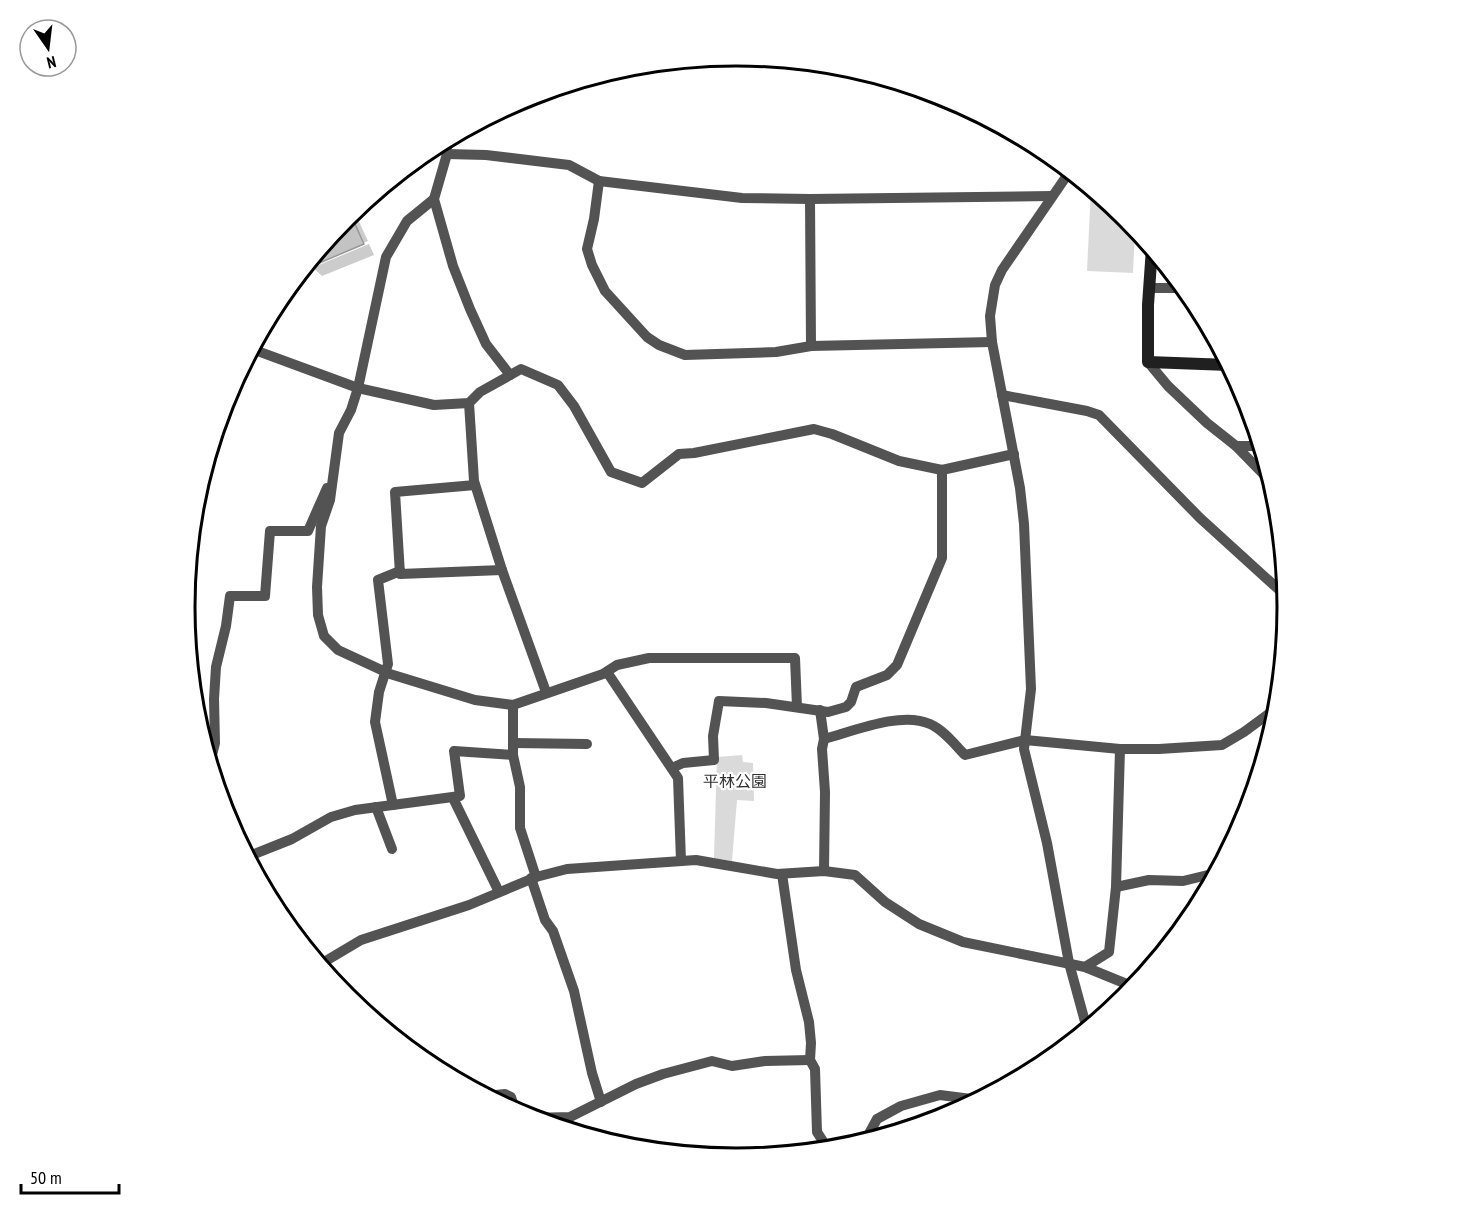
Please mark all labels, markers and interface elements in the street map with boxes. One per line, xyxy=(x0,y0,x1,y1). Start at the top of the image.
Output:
north arrow xyxy=(18,18,78,78)
text: N xyxy=(45,52,58,73)
park label: 平林公園 xyxy=(703,771,767,791)
scale bar xyxy=(21,1157,118,1195)
text: 50 m xyxy=(30,1166,62,1189)

